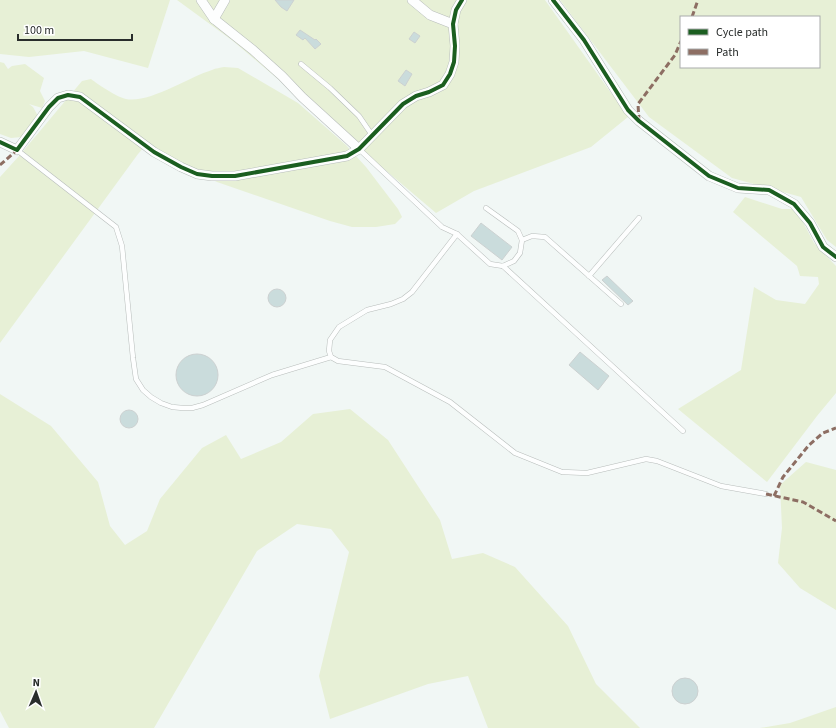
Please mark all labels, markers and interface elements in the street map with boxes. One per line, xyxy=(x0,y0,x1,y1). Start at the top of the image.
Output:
scale bar xyxy=(18,16,132,42)
legend xyxy=(680,16,820,68)
text: 100 m xyxy=(24,22,54,39)
text: Cycle path xyxy=(716,24,768,41)
text: Path xyxy=(716,44,739,61)
north arrow xyxy=(16,672,56,712)
text: N xyxy=(32,675,40,690)

